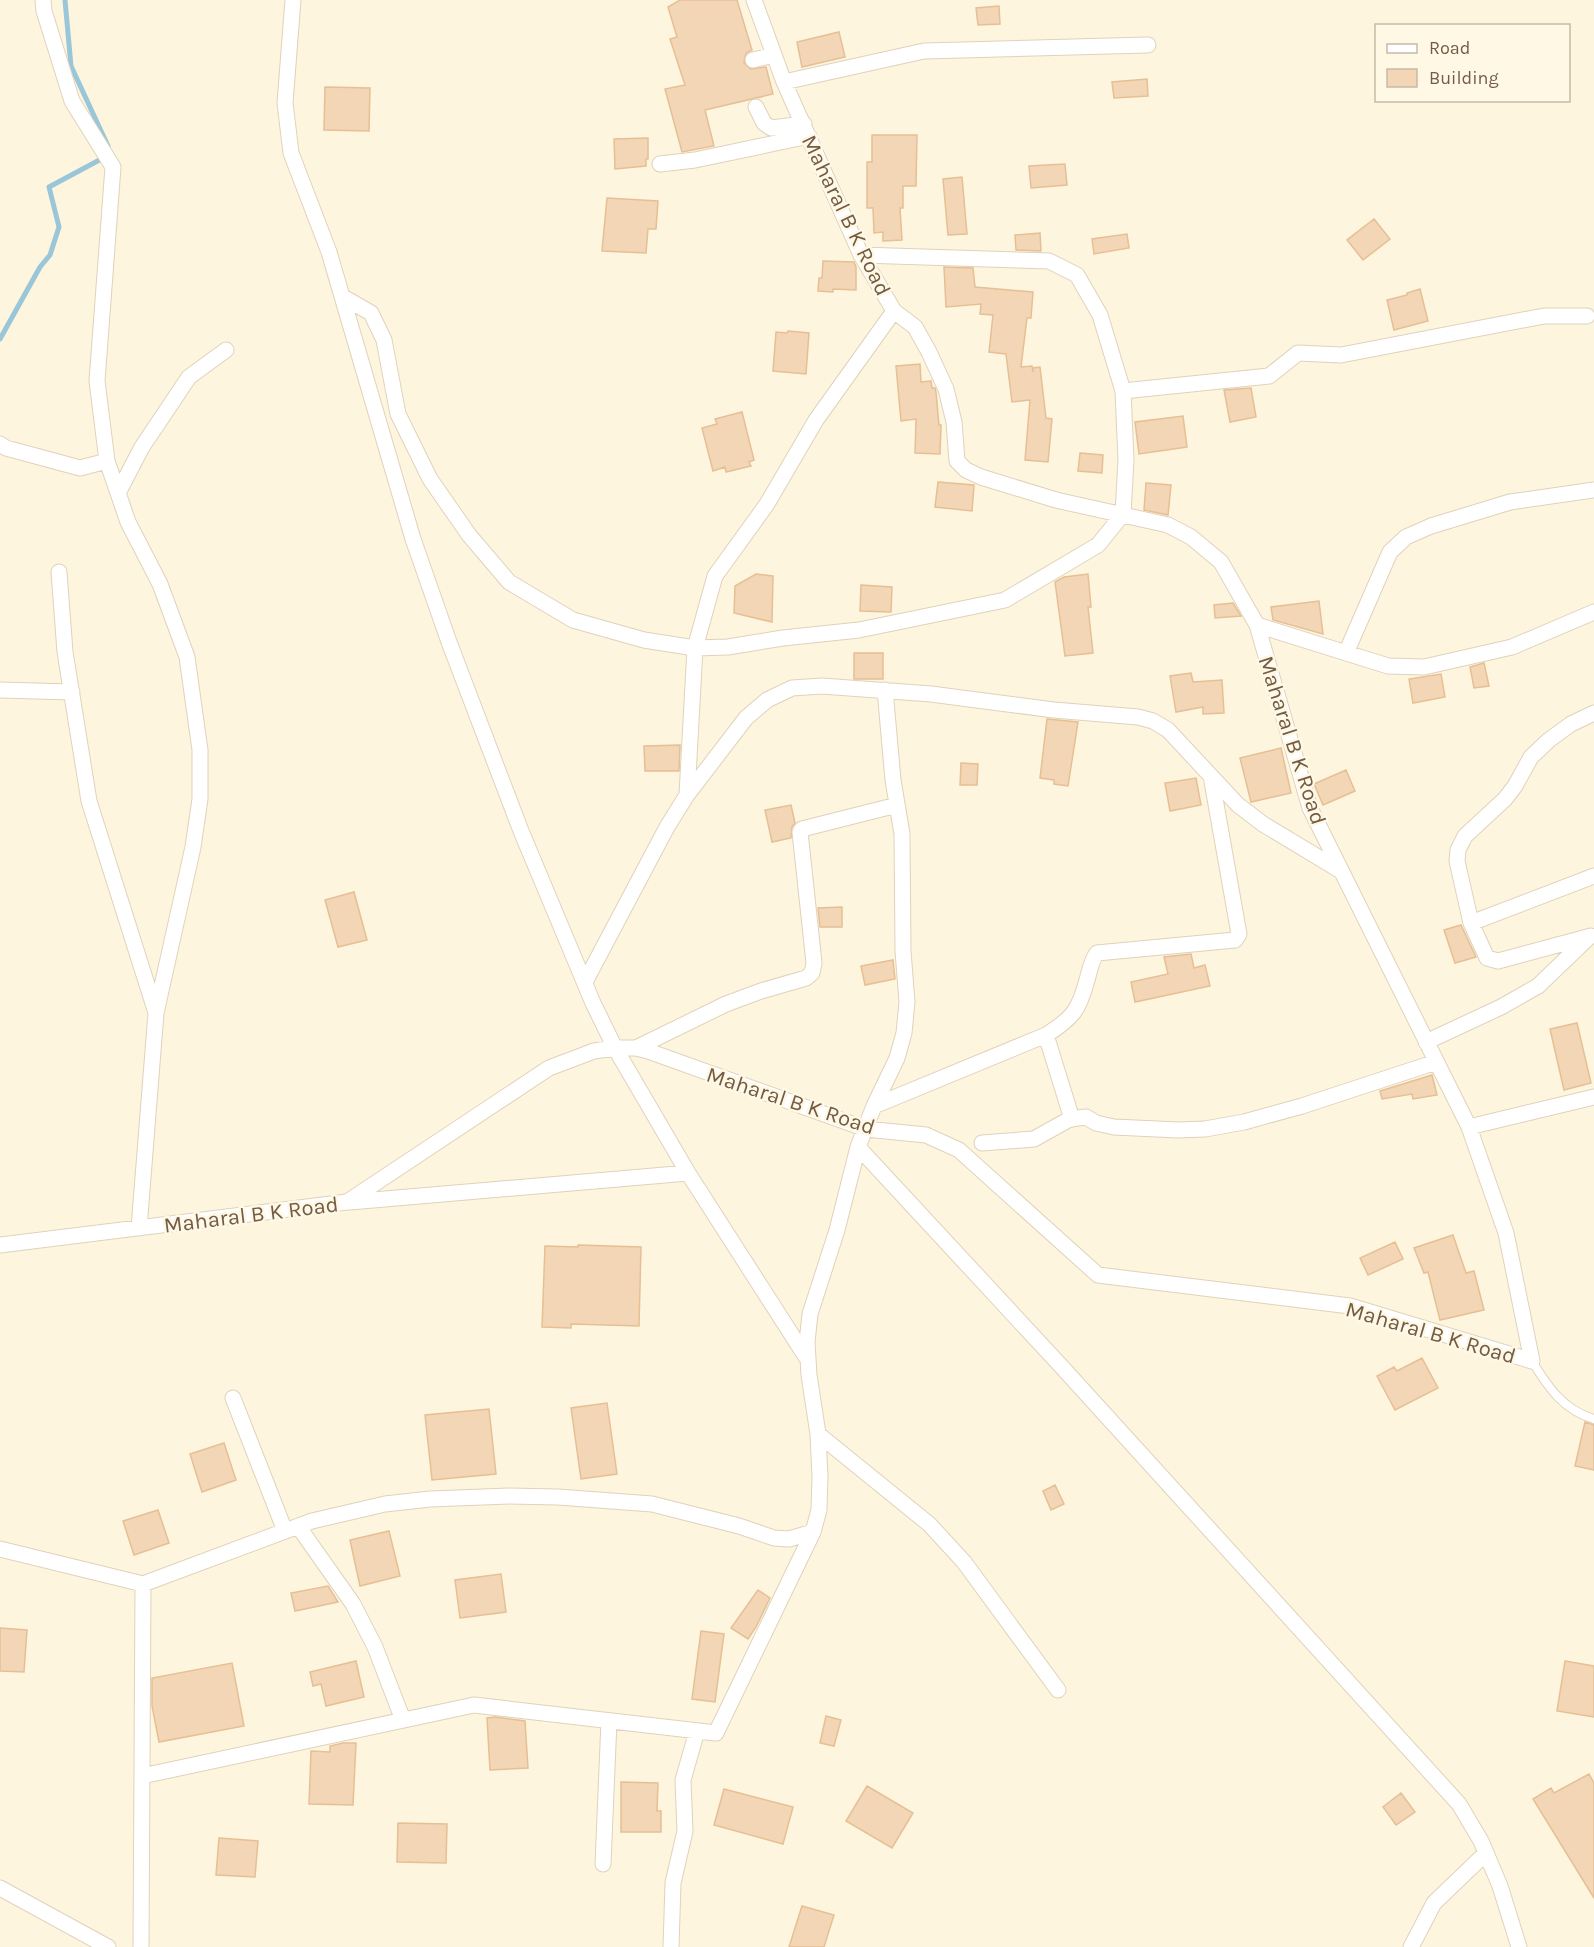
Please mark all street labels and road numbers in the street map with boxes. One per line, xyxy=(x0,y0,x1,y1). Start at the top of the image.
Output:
street label: Maharal B K Road xyxy=(796,131,896,300)
street label: Maharal B K Road xyxy=(1253,653,1332,828)
street label: Maharal B K Road xyxy=(703,1061,878,1140)
street label: Maharal B K Road xyxy=(162,1191,340,1239)
street label: Maharal B K Road xyxy=(1343,1296,1519,1370)

